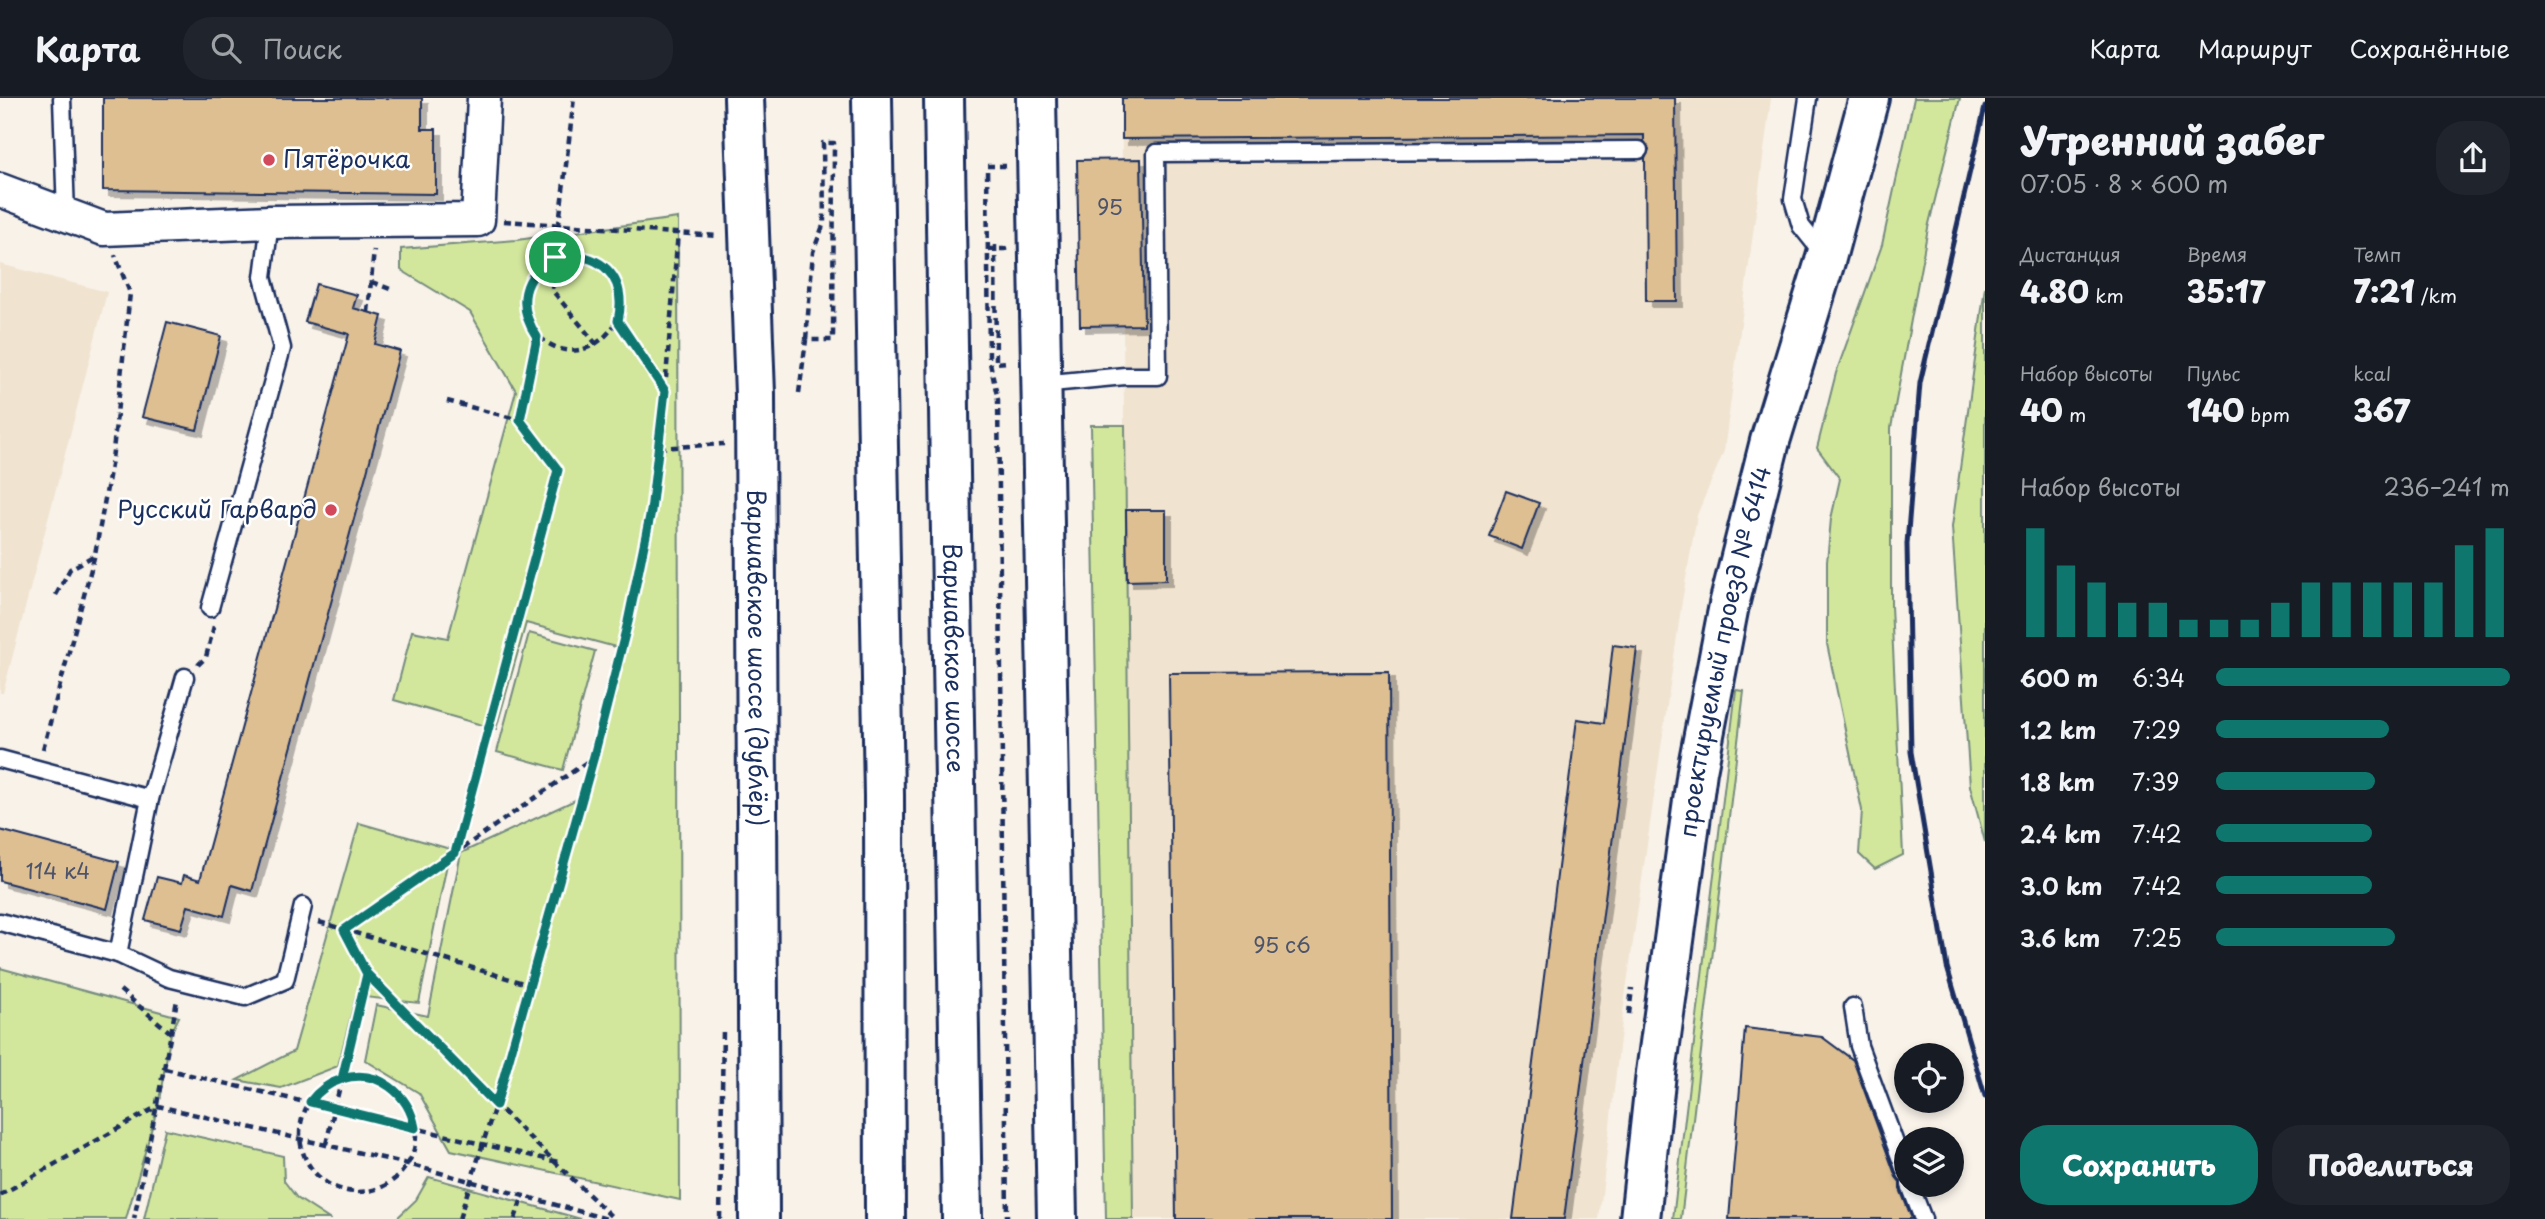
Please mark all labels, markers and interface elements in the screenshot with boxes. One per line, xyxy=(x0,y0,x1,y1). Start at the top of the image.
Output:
search box xyxy=(183,17,673,80)
text: Карта xyxy=(35,23,141,73)
icon: search xyxy=(207,29,245,67)
text: Поиск xyxy=(263,29,342,68)
text: Карта xyxy=(2089,30,2160,66)
text: Маршрут xyxy=(2198,30,2312,66)
text: Сохранённые xyxy=(2350,30,2510,66)
text: Утренний забег xyxy=(2020,111,2324,168)
button: share xyxy=(2436,121,2510,195)
place label: Пятёрочка xyxy=(283,140,410,176)
marker: Пятёрочка xyxy=(261,152,277,168)
text: 07:05 · 8 × 600 m xyxy=(2020,166,2228,201)
house number: 95 xyxy=(1097,190,1123,222)
pin xyxy=(525,227,585,287)
icon: arrive xyxy=(536,238,574,276)
text: Дистанция xyxy=(2020,240,2121,268)
text: Время xyxy=(2187,240,2247,268)
text: Темп xyxy=(2353,240,2401,268)
text: 4.80 xyxy=(2020,268,2089,313)
text: 35:17 xyxy=(2187,268,2265,313)
text: 7:21 xyxy=(2353,268,2415,313)
text: km xyxy=(2089,281,2124,309)
text: /km xyxy=(2415,281,2457,309)
text: Набор высоты xyxy=(2020,359,2153,387)
text: Пульс xyxy=(2187,359,2240,387)
text: kcal xyxy=(2353,359,2391,387)
text: 40 xyxy=(2020,387,2063,432)
text: 140 xyxy=(2187,387,2244,432)
text: 367 xyxy=(2353,387,2410,432)
text: m xyxy=(2063,400,2086,428)
text: bpm xyxy=(2244,400,2290,428)
street label: проектируемый проезд № 6414 xyxy=(1668,462,1779,839)
text: Набор высоты xyxy=(2020,469,2181,504)
text: 236–241 m xyxy=(2383,469,2510,504)
street label: Варшавское шоссе (дублёр) xyxy=(739,489,777,826)
place label: Русский Гарвард xyxy=(117,490,317,526)
marker: Русский Гарвард xyxy=(323,502,339,518)
street label: Варшавское шоссе xyxy=(935,543,975,773)
text: 600 m xyxy=(2020,660,2098,695)
text: 6:34 xyxy=(2132,660,2185,695)
text: 1.2 km xyxy=(2020,712,2096,747)
text: 7:29 xyxy=(2132,712,2181,747)
text: 1.8 km xyxy=(2020,764,2095,799)
text: 7:39 xyxy=(2132,764,2179,799)
text: 2.4 km xyxy=(2020,816,2101,851)
text: 7:42 xyxy=(2132,816,2182,851)
house number: 114 к4 xyxy=(26,854,90,886)
text: 3.0 km xyxy=(2020,868,2102,903)
text: 7:42 xyxy=(2132,868,2182,903)
text: 3.6 km xyxy=(2020,920,2100,955)
text: 7:25 xyxy=(2132,920,2182,955)
house number: 95 с6 xyxy=(1253,928,1311,960)
map controls xyxy=(1894,1043,1964,1197)
button: locate xyxy=(1894,1043,1964,1113)
button: Сохранить xyxy=(2020,1125,2258,1205)
button: Поделиться xyxy=(2272,1125,2510,1205)
button: layers xyxy=(1894,1127,1964,1197)

